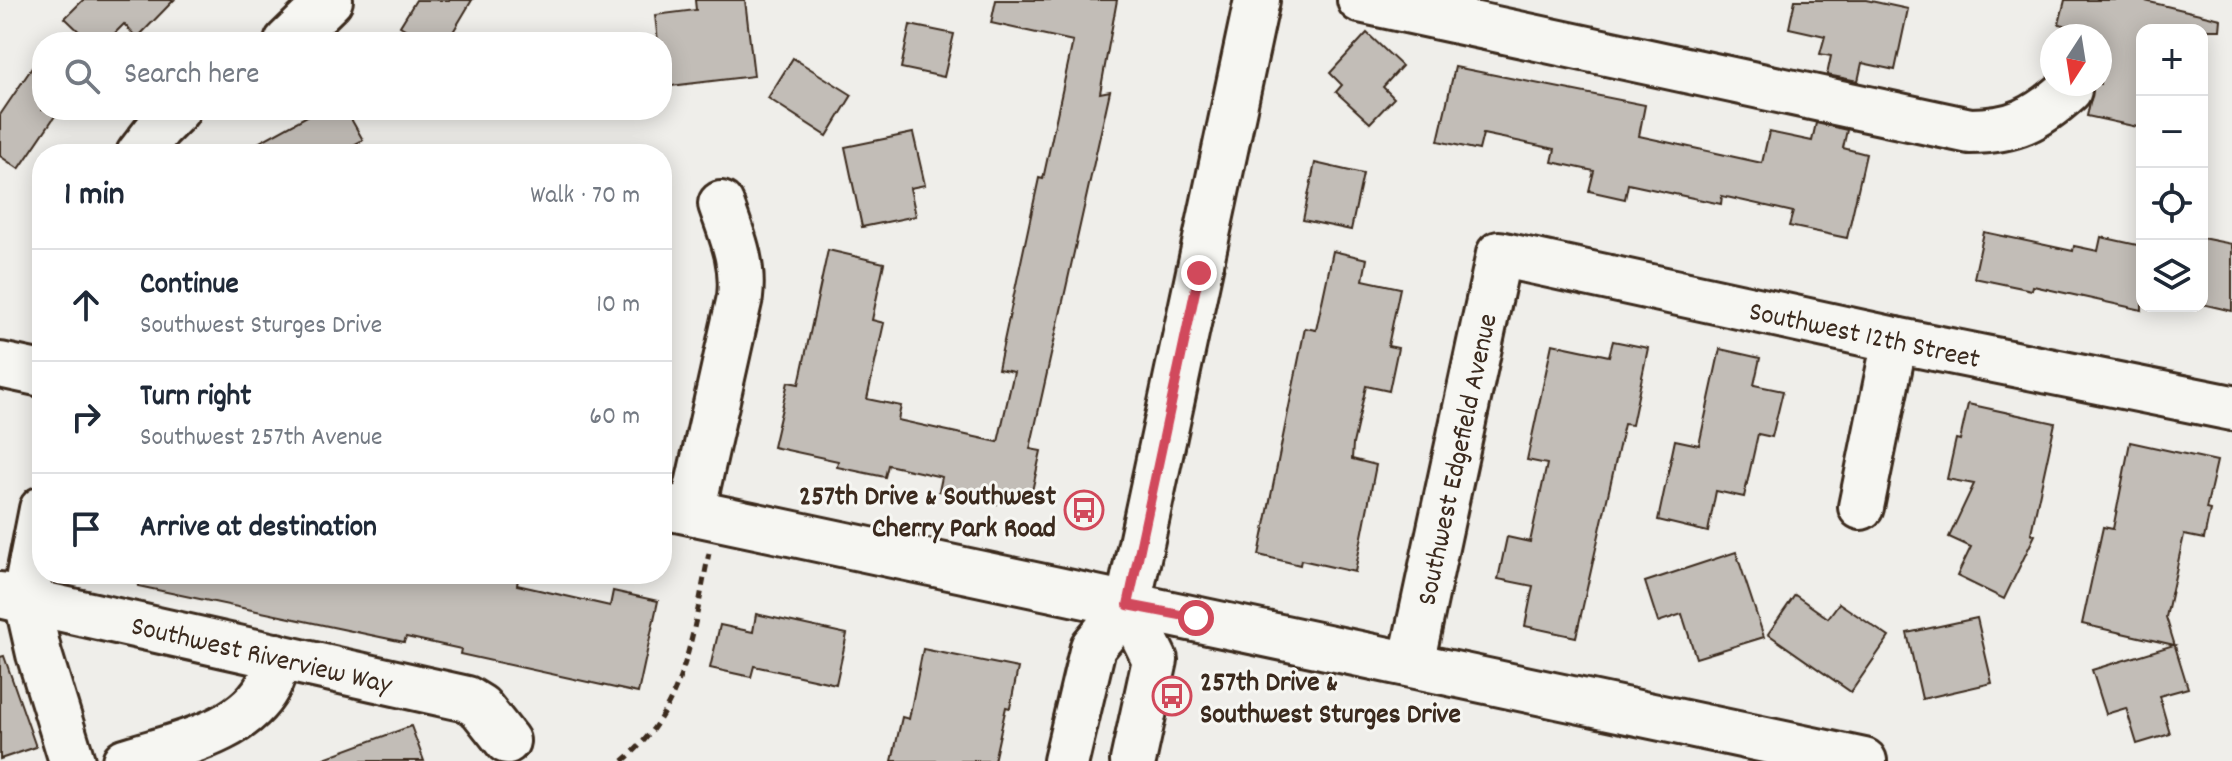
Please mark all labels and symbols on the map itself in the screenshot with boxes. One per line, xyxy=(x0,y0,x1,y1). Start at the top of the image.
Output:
north arrow xyxy=(2040,24,2112,96)
route end xyxy=(1181,255,1217,291)
street label: Southwest 12th Street xyxy=(1745,294,1983,382)
street label: Southwest Edgefield Avenue xyxy=(1409,310,1510,610)
place label: 257th Drive & Southwest Cherry Park Road xyxy=(799,479,1057,551)
bus stop icon: 257th Drive & Southwest Cherry Park Road xyxy=(1063,489,1105,531)
route start xyxy=(1178,600,1214,636)
street label: Southwest Riverview Way xyxy=(127,608,396,707)
place label: 257th Drive & Southwest Sturges Drive xyxy=(1200,665,1461,737)
bus stop icon: 257th Drive & Southwest Sturges Drive xyxy=(1151,675,1193,717)

